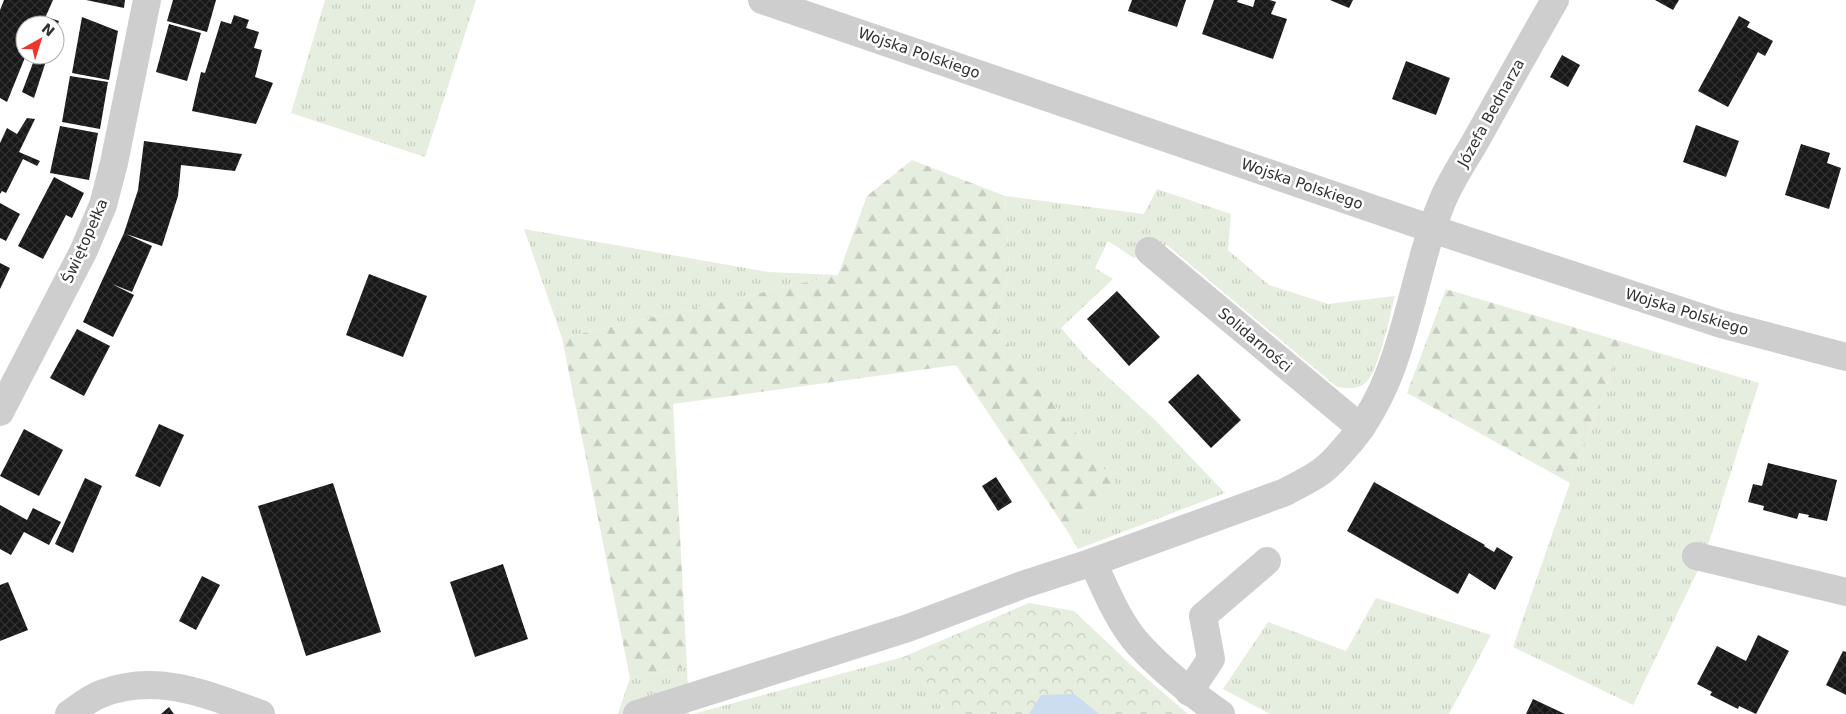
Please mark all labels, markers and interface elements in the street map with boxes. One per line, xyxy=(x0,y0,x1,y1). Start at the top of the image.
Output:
north arrow xyxy=(15,15,65,65)
text: N xyxy=(39,20,58,40)
street label: Wojska Polskiego xyxy=(856,24,982,82)
street label: Józefa Bednarza xyxy=(1453,56,1528,171)
street label: Wojska Polskiego xyxy=(1239,155,1365,213)
street label: Świętopełka xyxy=(57,195,112,286)
street label: Wojska Polskiego xyxy=(1623,285,1751,339)
street label: Solidarności xyxy=(1215,304,1295,376)

